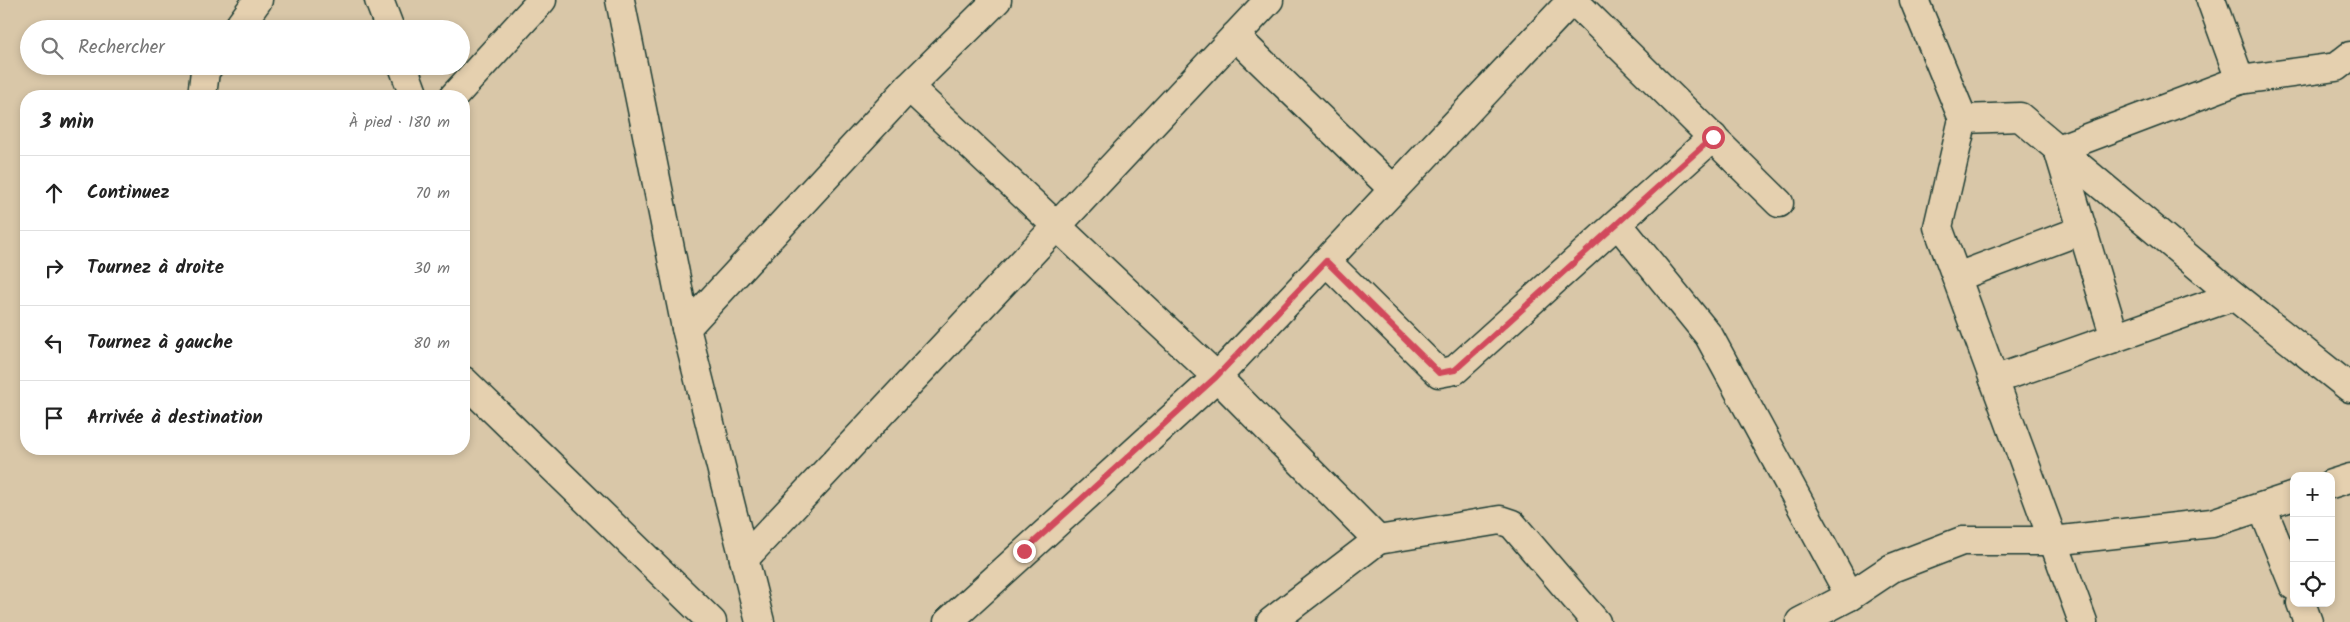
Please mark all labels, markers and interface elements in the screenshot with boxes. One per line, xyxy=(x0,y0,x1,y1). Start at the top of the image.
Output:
search box xyxy=(20,20,470,75)
text: Rechercher xyxy=(78,33,165,63)
icon: search xyxy=(38,34,66,62)
text: 3 min xyxy=(40,106,94,139)
text: À pied · 180 m xyxy=(349,110,450,135)
route start xyxy=(1702,126,1725,149)
text: Continuez xyxy=(87,178,170,208)
icon: ahead xyxy=(40,179,68,207)
text: 70 m xyxy=(415,181,450,206)
text: Tournez à droite xyxy=(87,253,224,283)
icon: right xyxy=(40,254,68,282)
text: 30 m xyxy=(414,256,450,281)
text: Tournez à gauche xyxy=(87,328,233,358)
icon: left xyxy=(40,329,68,357)
text: 80 m xyxy=(413,331,450,356)
text: Arrivée à destination xyxy=(87,403,263,433)
icon: arrive xyxy=(40,404,68,432)
map controls xyxy=(2290,472,2335,607)
button: + xyxy=(2290,472,2335,517)
button: − xyxy=(2290,517,2335,562)
route end xyxy=(1013,540,1036,563)
button: locate xyxy=(2290,562,2335,607)

